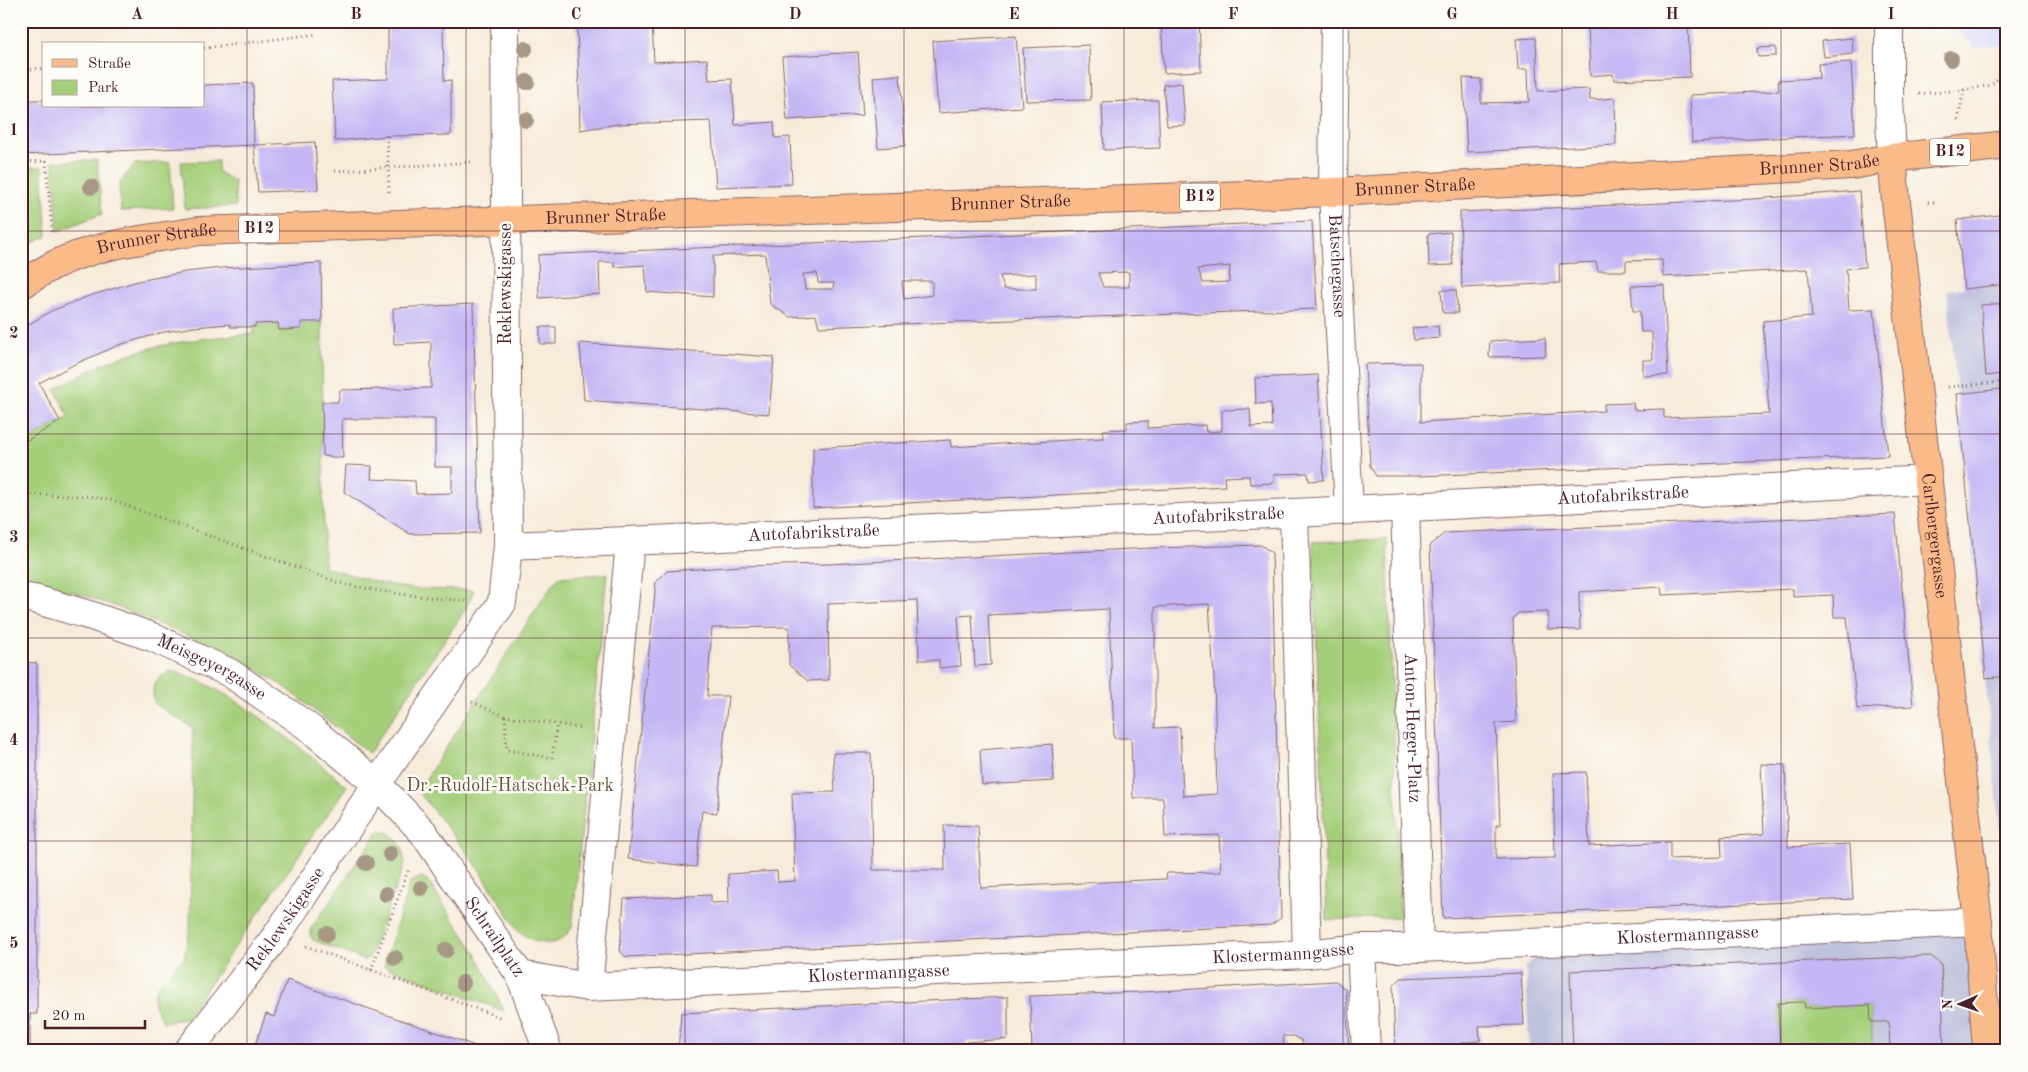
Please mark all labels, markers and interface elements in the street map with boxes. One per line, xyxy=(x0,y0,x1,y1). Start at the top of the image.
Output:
text: A xyxy=(131,7,143,23)
text: B xyxy=(350,7,362,23)
text: C xyxy=(571,7,581,23)
text: D xyxy=(789,7,801,23)
text: E xyxy=(1008,7,1020,23)
text: F xyxy=(1228,7,1239,23)
text: G xyxy=(1446,7,1458,23)
text: H xyxy=(1665,7,1679,23)
text: I xyxy=(1887,7,1895,23)
legend xyxy=(42,42,205,108)
text: Straße xyxy=(88,57,131,72)
text: Park xyxy=(88,81,119,96)
text: 1 xyxy=(9,123,19,139)
road number: B12 xyxy=(1930,138,1970,166)
street label: Brunner Straße xyxy=(1759,151,1881,179)
street label: Brunner Straße xyxy=(1354,176,1476,200)
road number: B12 xyxy=(1180,183,1220,210)
street label: Brunner Straße xyxy=(950,192,1071,214)
street label: Brunner Straße xyxy=(545,206,666,228)
street label: Batschegasse xyxy=(1325,214,1348,318)
road number: B12 xyxy=(239,215,279,242)
street label: Brunner Straße xyxy=(95,221,217,258)
street label: Reklewskigasse xyxy=(497,223,515,345)
text: 2 xyxy=(9,326,19,342)
street label: Carlbergergasse xyxy=(1918,472,1950,599)
street label: Autofabrikstraße xyxy=(1556,483,1690,508)
street label: Autofabrikstraße xyxy=(1152,504,1285,528)
street label: Autofabrikstraße xyxy=(747,521,880,545)
text: 3 xyxy=(9,530,19,546)
street label: Meisgeyergasse xyxy=(154,631,269,704)
street label: Anton-Heger-Platz xyxy=(1401,653,1423,803)
text: 4 xyxy=(9,733,19,749)
park label: Dr.-Rudolf-Hatschek-Park xyxy=(406,777,614,795)
street label: Reklewskigasse xyxy=(243,864,328,975)
street label: Schrailplatz xyxy=(461,894,528,980)
street label: Klostermanngasse xyxy=(1616,923,1759,948)
text: 5 xyxy=(9,936,19,952)
street label: Klostermanngasse xyxy=(1212,940,1355,967)
street label: Klostermanngasse xyxy=(807,961,950,986)
north arrow xyxy=(1936,980,1986,1030)
scale bar xyxy=(45,997,145,1029)
text: N xyxy=(1941,999,1955,1010)
text: 20 m xyxy=(52,1009,86,1024)

